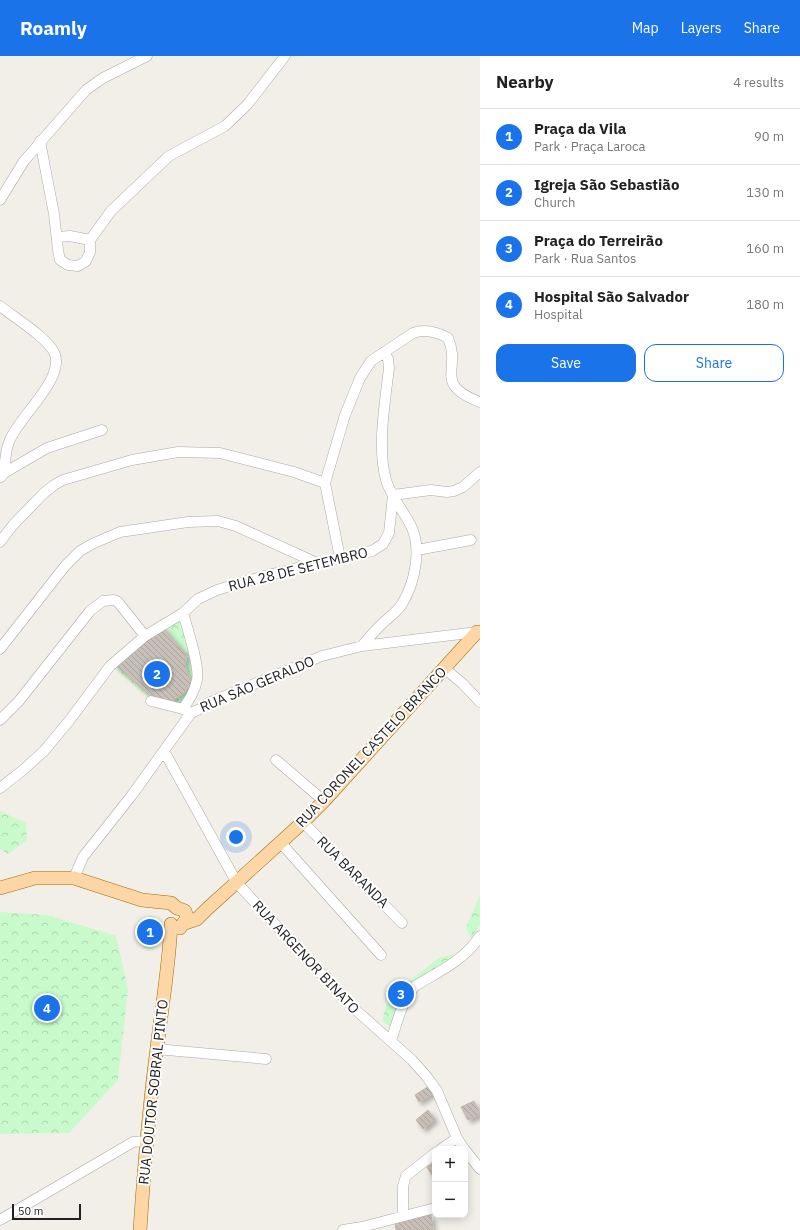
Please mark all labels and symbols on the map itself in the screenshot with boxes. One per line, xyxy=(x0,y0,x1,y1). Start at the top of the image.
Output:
street label: RUA 28 DE SETEMBRO xyxy=(226,543,370,595)
street label: RUA SÃO GERALDO xyxy=(197,652,317,716)
pin: 2 xyxy=(144,659,170,689)
street label: RUA CORONEL CASTELO BRANCO xyxy=(292,663,450,831)
your location xyxy=(226,827,246,847)
street label: RUA BARANDA xyxy=(313,832,393,912)
street label: RUA ARGENOR BINATO xyxy=(249,897,363,1017)
pin: 1 xyxy=(137,917,163,947)
pin: 3 xyxy=(388,979,414,1009)
pin: 4 xyxy=(34,993,60,1023)
street label: RUA DOUTOR SOBRAL PINTO xyxy=(134,998,172,1186)
scale bar xyxy=(12,1202,81,1221)

